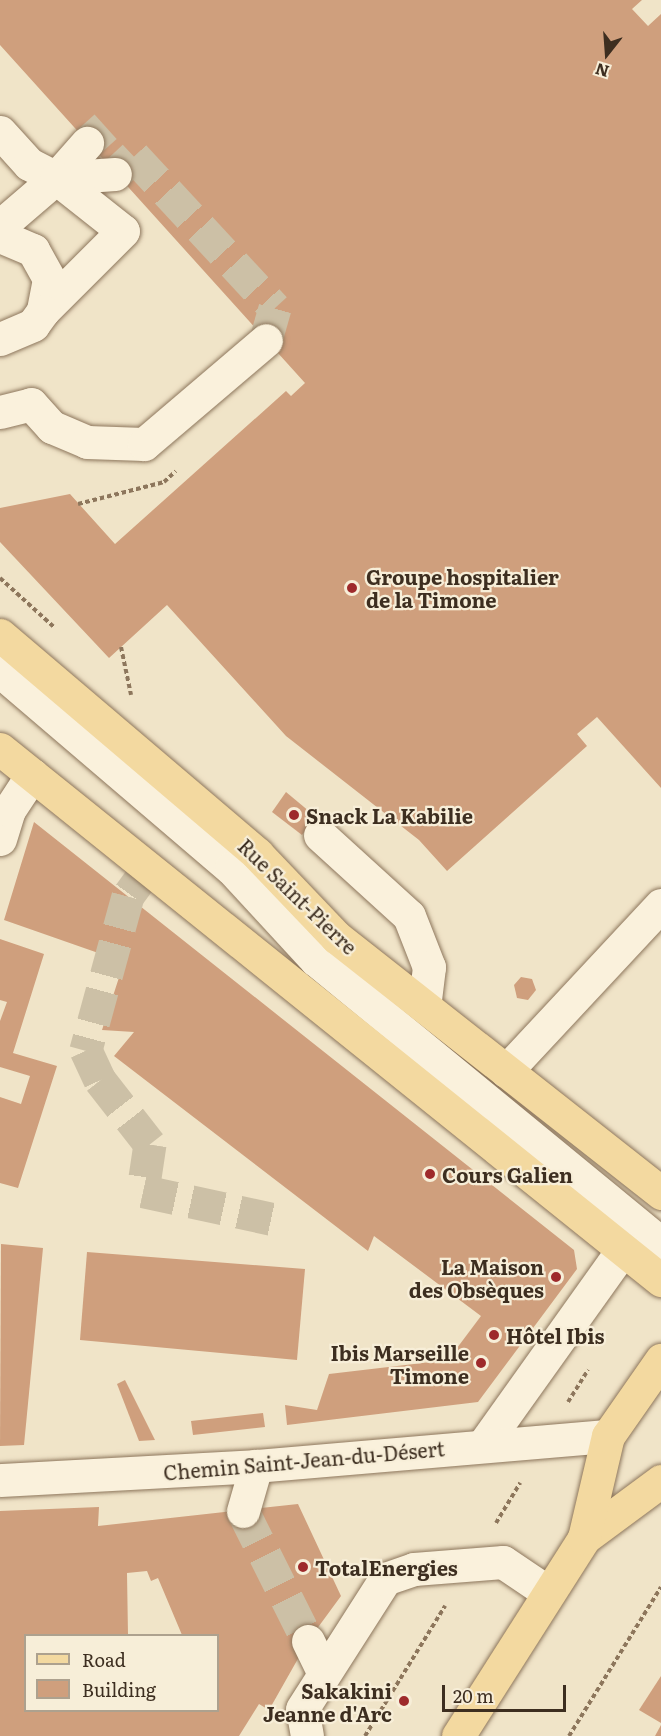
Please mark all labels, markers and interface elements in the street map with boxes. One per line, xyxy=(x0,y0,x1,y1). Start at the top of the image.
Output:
north arrow xyxy=(577,24,637,84)
text: N xyxy=(592,58,612,85)
place label: Groupe hospitalier de la Timone xyxy=(366,564,559,611)
marker: Groupe hospitalier de la Timone xyxy=(343,579,361,597)
place label: Snack La Kabilie xyxy=(306,803,473,827)
marker: Snack La Kabilie xyxy=(287,808,301,822)
street label: Rue Saint-Pierre xyxy=(234,833,362,959)
place label: Cours Galien xyxy=(442,1162,573,1186)
marker: Cours Galien xyxy=(423,1167,437,1181)
place label: La Maison des Obsèques xyxy=(409,1254,544,1301)
marker: La Maison des Obsèques xyxy=(549,1270,563,1284)
place label: Hôtel Ibis xyxy=(506,1323,605,1347)
marker: Hôtel Ibis xyxy=(487,1328,501,1342)
place label: Ibis Marseille Timone xyxy=(330,1340,469,1387)
marker: Ibis Marseille Timone xyxy=(474,1356,488,1370)
street label: Chemin Saint-Jean-du-Désert xyxy=(162,1436,446,1484)
place label: TotalEnergies xyxy=(315,1555,458,1579)
marker: TotalEnergies xyxy=(296,1560,310,1574)
legend xyxy=(24,1634,219,1712)
text: Road xyxy=(82,1646,126,1673)
scale bar xyxy=(445,1673,570,1711)
text: Building xyxy=(82,1676,156,1703)
place label: Sakakini Jeanne d'Arc xyxy=(263,1678,392,1725)
text: 20 m xyxy=(453,1682,494,1709)
marker: Sakakini Jeanne d'Arc xyxy=(397,1694,411,1708)

